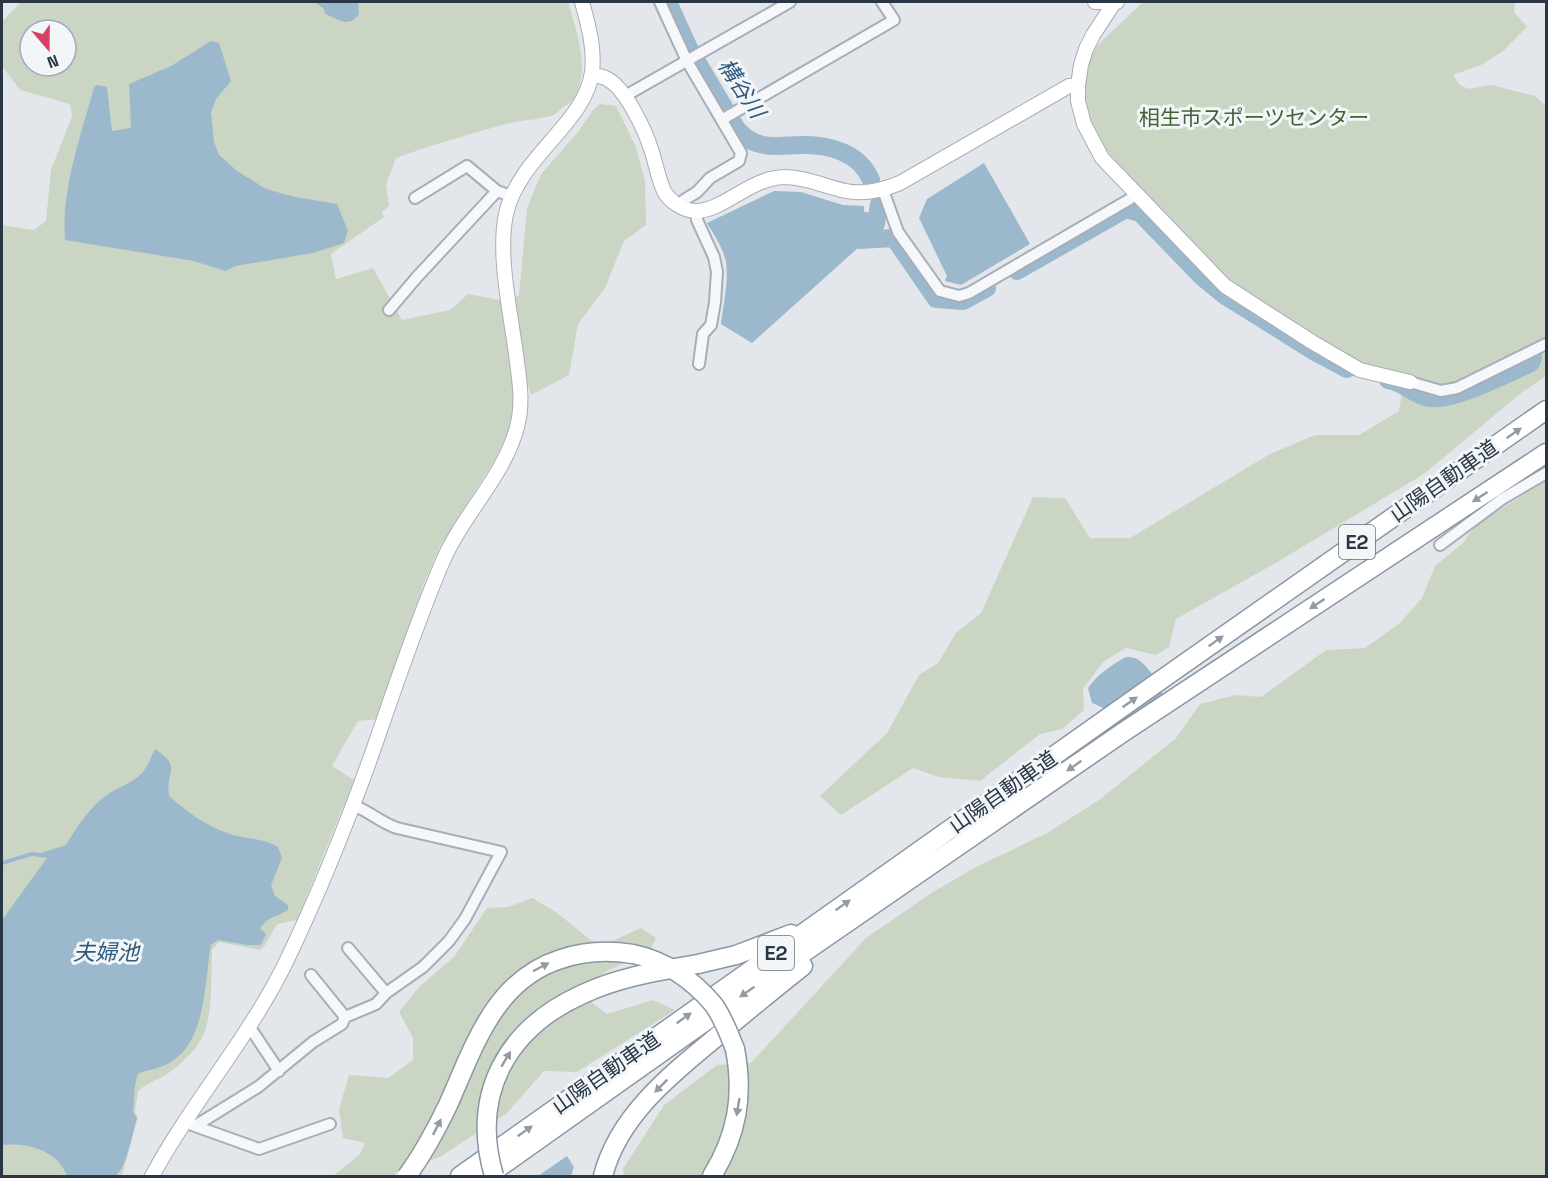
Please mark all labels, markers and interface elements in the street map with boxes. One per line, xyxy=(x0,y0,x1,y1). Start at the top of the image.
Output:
north arrow xyxy=(18,18,78,78)
text: N xyxy=(44,50,62,73)
water label: 構谷川 xyxy=(712,53,773,125)
park label: 相生市スポーツセンター xyxy=(1139,104,1369,131)
one-way arrow xyxy=(1505,427,1521,439)
street label: 山陽自動車道 xyxy=(1384,433,1503,528)
one-way arrow xyxy=(1472,491,1488,502)
road number: E2 xyxy=(1339,525,1375,559)
one-way arrow xyxy=(1309,598,1325,609)
one-way arrow xyxy=(1208,636,1224,647)
one-way arrow xyxy=(1122,696,1138,708)
street label: 山陽自動車道 xyxy=(943,744,1062,839)
one-way arrow xyxy=(1067,760,1083,772)
one-way arrow xyxy=(835,899,851,911)
road number: E2 xyxy=(758,936,794,970)
water label: 夫婦池 xyxy=(73,938,141,966)
one-way arrow xyxy=(533,962,550,972)
one-way arrow xyxy=(740,986,756,998)
one-way arrow xyxy=(676,1012,692,1024)
street label: 山陽自動車道 xyxy=(546,1025,665,1120)
one-way arrow xyxy=(500,1051,511,1067)
one-way arrow xyxy=(654,1078,668,1092)
one-way arrow xyxy=(733,1098,742,1117)
one-way arrow xyxy=(432,1118,442,1135)
one-way arrow xyxy=(517,1125,533,1137)

